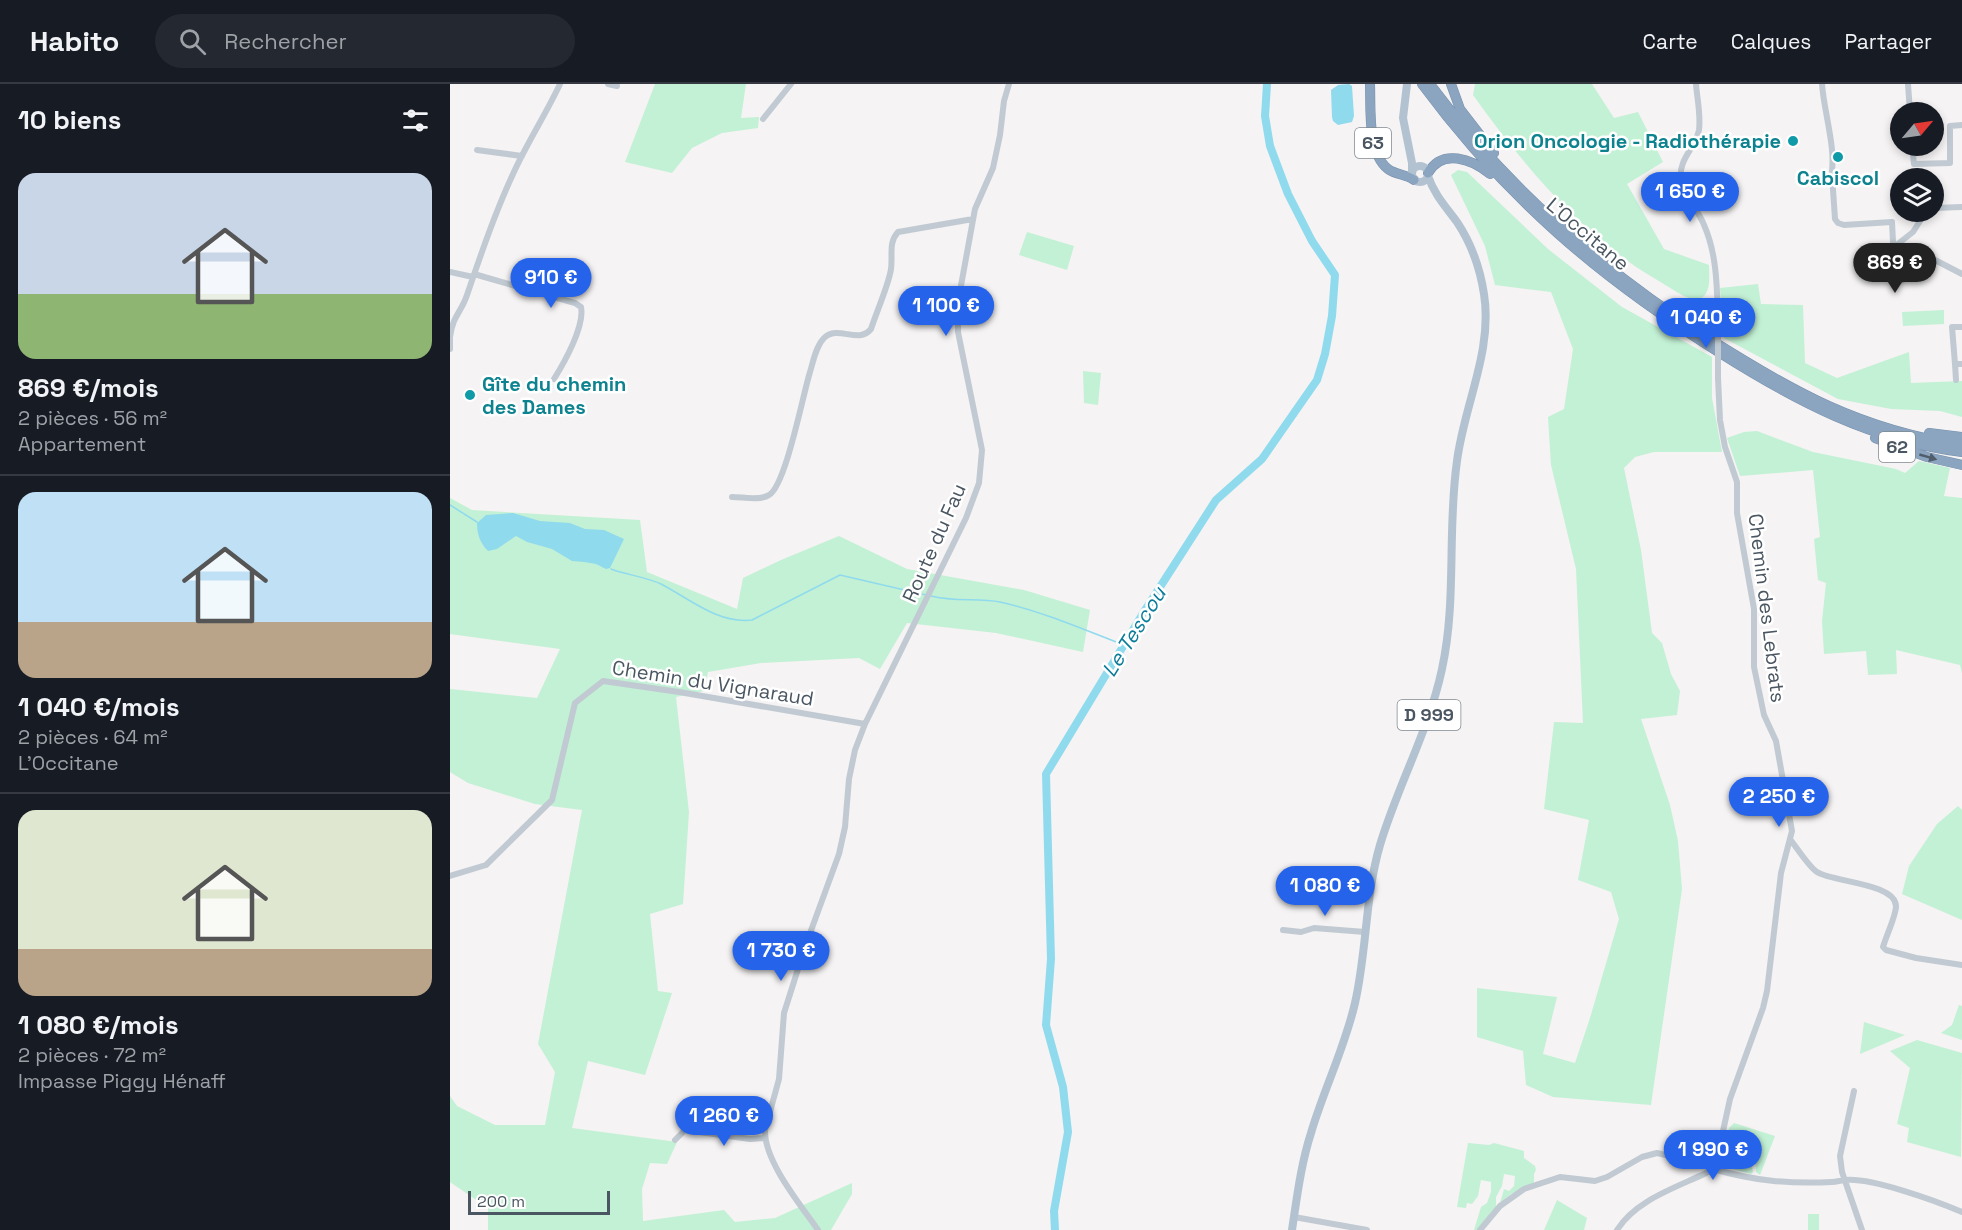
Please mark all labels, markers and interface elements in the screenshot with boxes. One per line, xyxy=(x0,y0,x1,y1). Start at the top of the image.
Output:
search box xyxy=(155,14,575,68)
text: Habito xyxy=(30,23,119,59)
icon: search xyxy=(176,25,209,58)
text: Rechercher xyxy=(224,27,347,55)
text: Carte xyxy=(1643,28,1698,55)
text: Calques xyxy=(1731,28,1811,55)
text: Partager xyxy=(1844,28,1932,55)
north arrow xyxy=(1890,102,1944,156)
map controls xyxy=(1890,102,1944,222)
text: 10 biens xyxy=(18,103,121,137)
icon: filters xyxy=(399,104,432,137)
road number: 63 xyxy=(1355,128,1391,158)
place label: Orion Oncologie - Radiothérapie xyxy=(1474,128,1781,154)
marker: Orion Oncologie - Radiothérapie xyxy=(1786,134,1800,148)
marker: Cabiscol xyxy=(1831,150,1845,164)
place label: Cabiscol xyxy=(1797,165,1879,191)
button: layers xyxy=(1890,168,1944,222)
pin: 1 650 € xyxy=(1635,172,1745,223)
text: 1 650 € xyxy=(1655,178,1725,204)
street label: L'Occitane xyxy=(1541,192,1635,276)
icon: home xyxy=(171,212,279,320)
pin: 869 € xyxy=(1853,243,1937,294)
text: 869 € xyxy=(1867,249,1923,275)
pin: 910 € xyxy=(509,258,593,309)
text: 910 € xyxy=(525,264,578,290)
pin: 1 100 € xyxy=(891,286,1001,337)
text: 1 100 € xyxy=(912,292,980,318)
pin: 1 040 € xyxy=(1651,298,1761,349)
text: 1 040 € xyxy=(1670,304,1742,330)
text: 869 €/mois xyxy=(18,371,159,405)
place label: Gîte du chemin des Dames xyxy=(482,371,626,420)
marker: Gîte du chemin des Dames xyxy=(463,388,477,402)
text: 2 pièces · 56 m² xyxy=(18,405,167,431)
text: Appartement xyxy=(18,431,146,457)
road number: 62 xyxy=(1879,432,1915,462)
one-way arrow xyxy=(1919,453,1937,462)
street label: Route du Fau xyxy=(896,479,972,607)
street label: Chemin des Lebrats xyxy=(1743,512,1791,704)
icon: home xyxy=(171,531,279,639)
water label: Le Tescou xyxy=(1095,581,1172,682)
street label: Chemin du Vignaraud xyxy=(610,654,816,712)
text: 1 040 €/mois xyxy=(18,690,180,724)
road number: D 999 xyxy=(1398,700,1460,730)
text: 2 pièces · 64 m² xyxy=(18,724,168,750)
text: L'Occitane xyxy=(18,750,119,776)
pin: 2 250 € xyxy=(1724,777,1834,828)
text: 2 250 € xyxy=(1743,783,1815,809)
icon: home xyxy=(171,849,279,957)
pin: 1 080 € xyxy=(1270,866,1380,917)
text: 1 080 € xyxy=(1290,872,1360,898)
pin: 1 730 € xyxy=(726,931,836,982)
text: 1 730 € xyxy=(747,937,815,963)
text: 1 080 €/mois xyxy=(18,1008,179,1042)
text: 2 pièces · 72 m² xyxy=(18,1042,166,1068)
text: Impasse Piggy Hénaff xyxy=(18,1068,226,1094)
pin: 1 260 € xyxy=(669,1096,779,1147)
text: 1 260 € xyxy=(689,1102,759,1128)
pin: 1 990 € xyxy=(1658,1130,1768,1181)
text: 1 990 € xyxy=(1678,1136,1748,1162)
scale bar xyxy=(468,1188,610,1216)
text: 200 m xyxy=(477,1191,525,1212)

